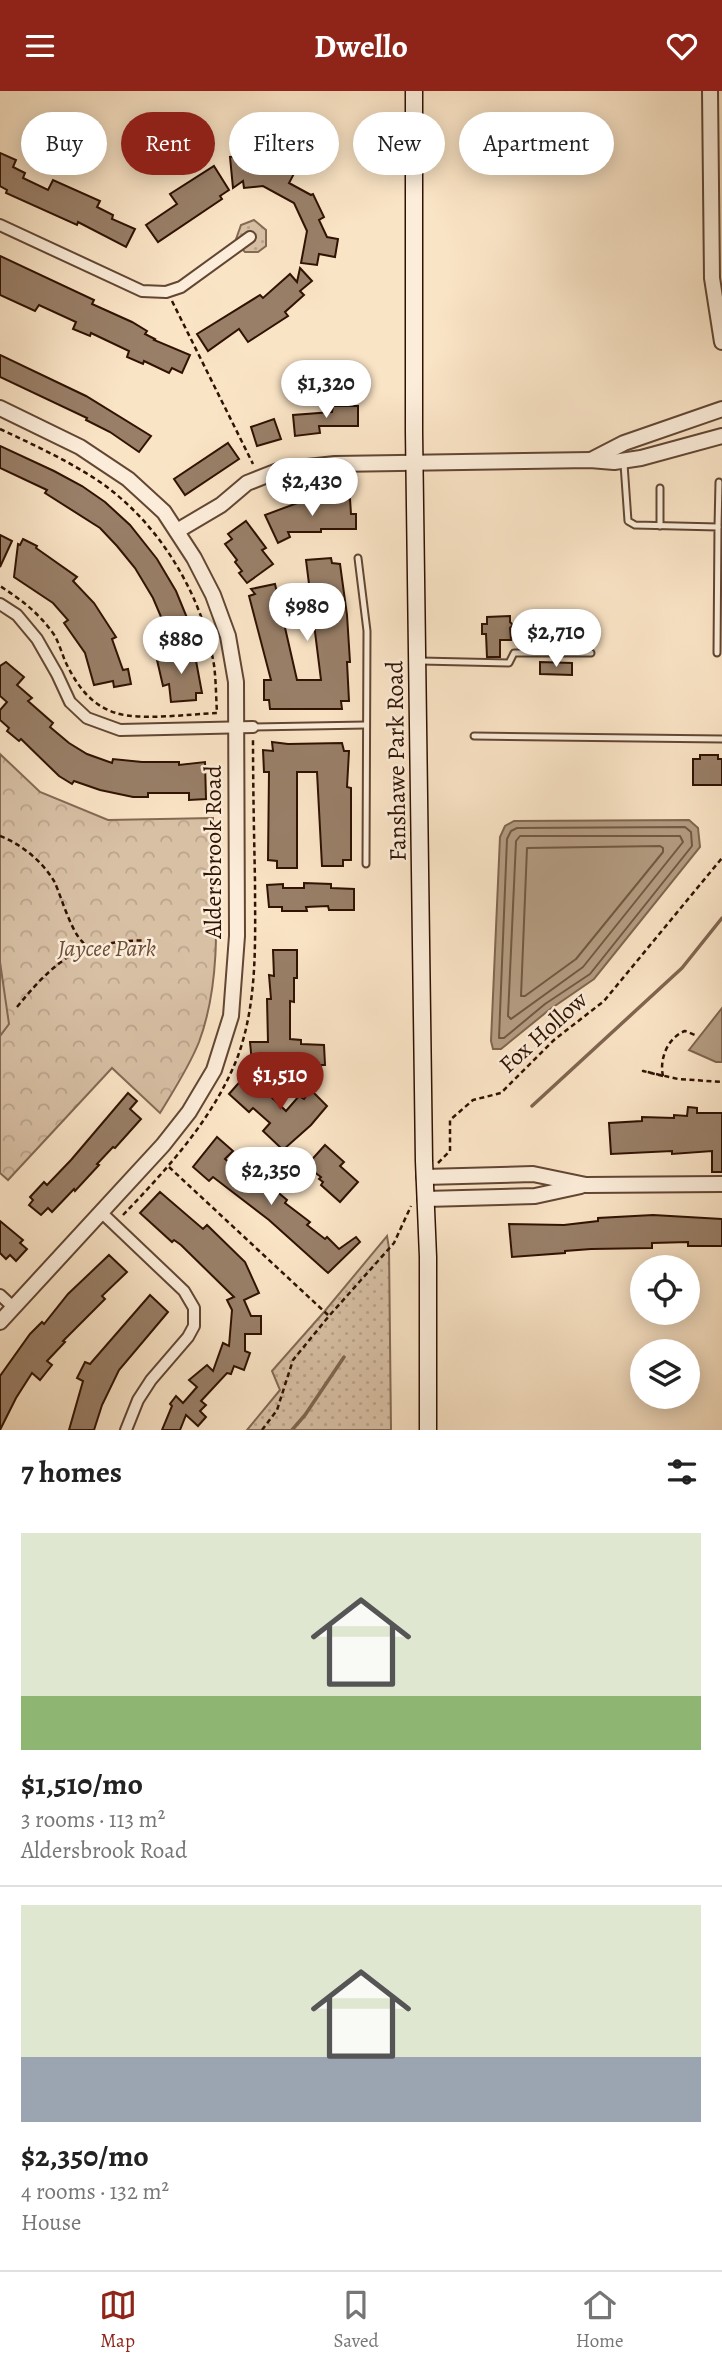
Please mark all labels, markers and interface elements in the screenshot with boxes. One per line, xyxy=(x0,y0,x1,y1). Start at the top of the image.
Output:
text: Dwello xyxy=(314,24,408,68)
icon: menu xyxy=(21,27,59,65)
icon: heart xyxy=(663,27,701,65)
chip: Buy xyxy=(21,112,107,175)
chip: Rent xyxy=(121,112,215,175)
chip: Filters xyxy=(229,112,339,175)
chip: New xyxy=(353,112,445,175)
chip: Apartment xyxy=(459,112,614,175)
pin: $1,320 xyxy=(269,361,383,420)
text: $1,320 xyxy=(297,367,355,398)
pin: $2,430 xyxy=(255,459,369,518)
text: $2,430 xyxy=(282,465,342,496)
pin: $980 xyxy=(266,583,348,643)
text: $980 xyxy=(285,590,329,621)
pin: $2,710 xyxy=(499,609,613,669)
text: $2,710 xyxy=(527,616,585,647)
pin: $880 xyxy=(140,617,222,676)
text: $880 xyxy=(159,623,203,654)
street label: Fanshawe Park Road xyxy=(378,660,414,862)
street label: Aldersbrook Road xyxy=(197,765,229,940)
park label: Jaycee Park xyxy=(57,932,157,964)
street label: Fox Hollow xyxy=(492,984,594,1080)
pin: $1,510 xyxy=(223,1053,337,1112)
text: $1,510 xyxy=(253,1059,307,1090)
pin: $2,350 xyxy=(214,1147,328,1207)
text: $2,350 xyxy=(241,1154,301,1185)
map controls xyxy=(630,1255,700,1409)
button: locate xyxy=(630,1255,700,1325)
button: layers xyxy=(630,1339,700,1409)
text: 7 homes xyxy=(21,1452,122,1492)
icon: filters xyxy=(663,1453,701,1491)
icon: home xyxy=(298,1579,424,1705)
text: $1,510/mo xyxy=(21,1764,143,1804)
text: 3 rooms · 113 m² xyxy=(21,1804,165,1835)
text: Aldersbrook Road xyxy=(21,1835,187,1866)
icon: home xyxy=(298,1951,424,2077)
text: $2,350/mo xyxy=(21,2136,149,2176)
text: 4 rooms · 132 m² xyxy=(21,2176,169,2207)
text: House xyxy=(21,2207,81,2238)
tab: Map xyxy=(99,2286,137,2354)
tab: Saved xyxy=(334,2286,379,2354)
tab: Home xyxy=(576,2286,623,2354)

